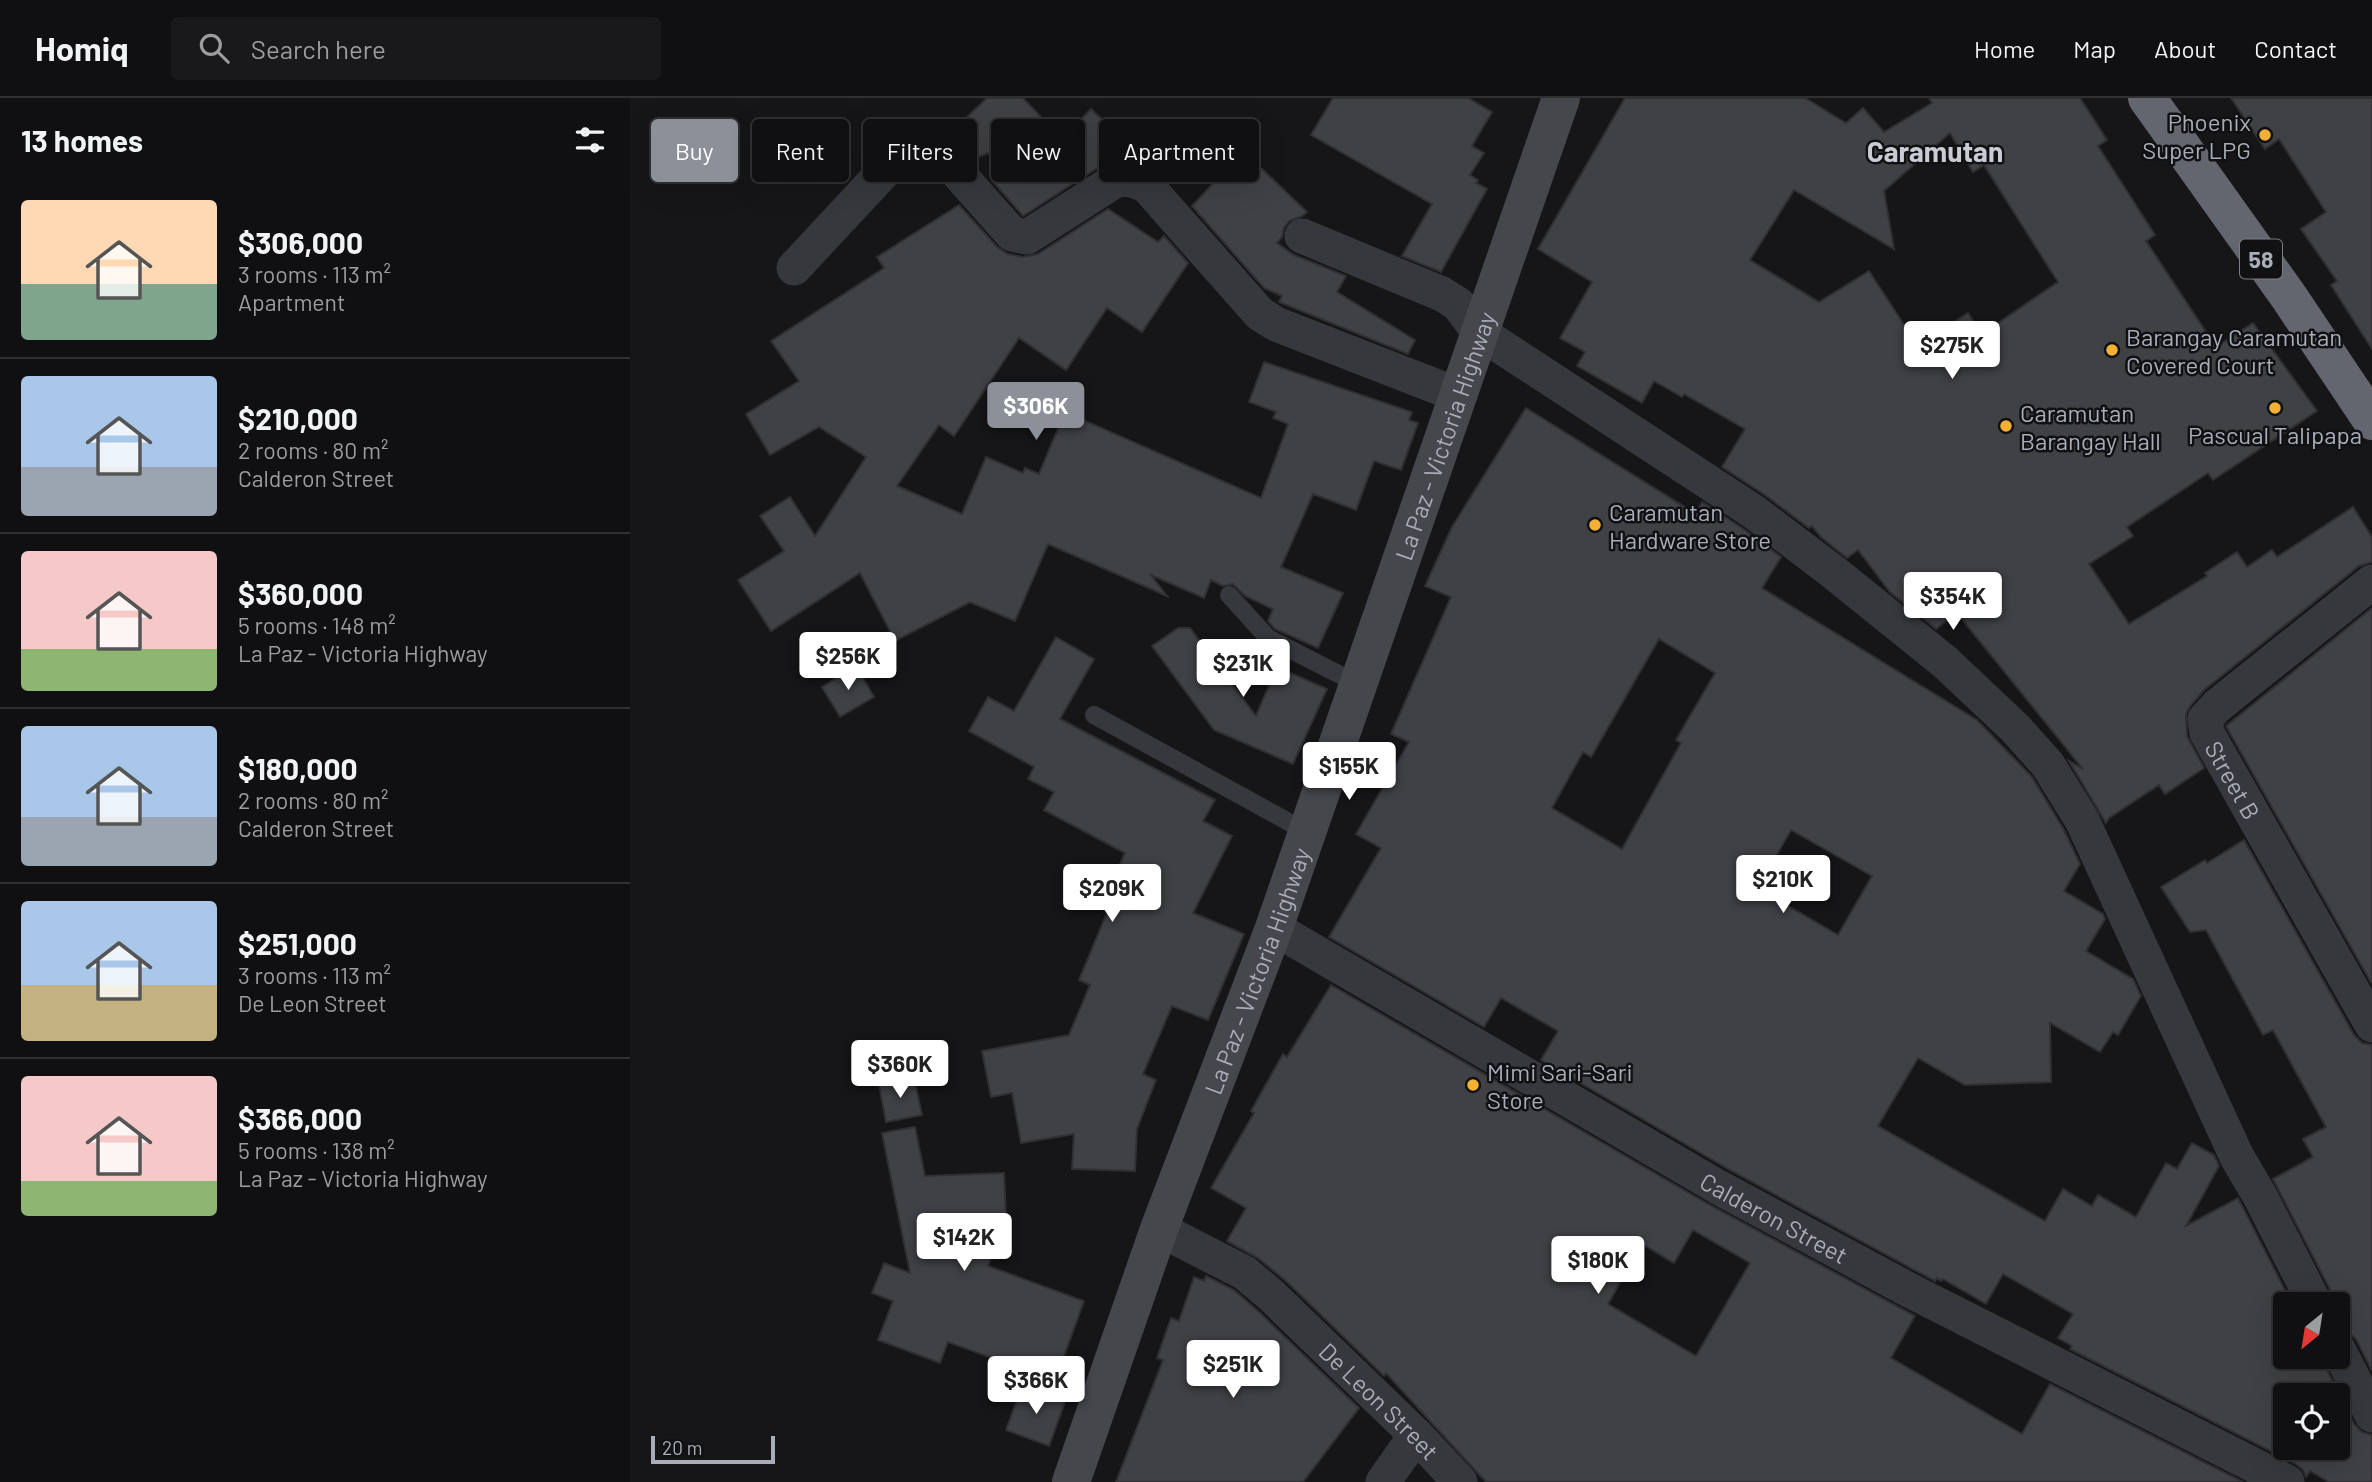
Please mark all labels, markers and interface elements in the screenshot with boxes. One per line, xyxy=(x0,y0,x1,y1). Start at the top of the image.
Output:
search box xyxy=(171,17,661,80)
text: Homiq xyxy=(35,28,129,68)
icon: search xyxy=(195,29,233,67)
text: Search here xyxy=(251,33,386,64)
text: Home xyxy=(1974,34,2035,63)
text: Map xyxy=(2073,34,2116,63)
text: About xyxy=(2154,34,2216,63)
text: Contact xyxy=(2254,34,2337,63)
place label: Phoenix Super LPG xyxy=(2142,107,2251,164)
chip: Buy xyxy=(651,119,738,182)
chip: Rent xyxy=(752,119,849,182)
chip: Filters xyxy=(863,119,977,182)
chip: New xyxy=(991,119,1085,182)
chip: Apartment xyxy=(1099,119,1259,182)
icon: filters xyxy=(571,121,609,159)
text: 13 homes xyxy=(21,122,143,158)
marker: Phoenix Super LPG xyxy=(2257,127,2273,143)
district label: Caramutan xyxy=(1867,134,2003,168)
text: $306,000 xyxy=(238,224,363,260)
icon: home xyxy=(77,228,161,312)
road number: 58 xyxy=(2240,240,2282,278)
text: 3 rooms · 113 m² xyxy=(238,260,391,288)
text: Apartment xyxy=(238,288,345,316)
street label: La Paz - Victoria Highway xyxy=(1388,308,1501,564)
pin: $275K xyxy=(1903,322,2001,381)
place label: Barangay Caramutan Covered Court xyxy=(2126,322,2342,379)
text: $275K xyxy=(1920,330,1984,358)
marker: Barangay Caramutan Covered Court xyxy=(2104,342,2120,358)
pin: $306K xyxy=(987,382,1085,442)
text: $306K xyxy=(1003,391,1069,419)
place label: Caramutan Barangay Hall xyxy=(2020,398,2161,455)
text: $210,000 xyxy=(238,400,358,436)
marker: Pascual Talipapa xyxy=(2267,400,2283,416)
icon: home xyxy=(77,404,161,488)
marker: Caramutan Barangay Hall xyxy=(1998,418,2014,434)
place label: Pascual Talipapa xyxy=(2188,420,2362,449)
text: 2 rooms · 80 m² xyxy=(238,436,388,464)
text: Calderon Street xyxy=(238,464,394,492)
place label: Caramutan Hardware Store xyxy=(1609,497,1771,554)
marker: Caramutan Hardware Store xyxy=(1587,517,1603,533)
pin: $354K xyxy=(1904,573,2002,632)
text: $360,000 xyxy=(238,575,363,611)
icon: home xyxy=(77,579,161,663)
text: $354K xyxy=(1920,581,1986,609)
text: 5 rooms · 148 m² xyxy=(238,611,396,639)
pin: $256K xyxy=(799,632,897,692)
text: La Paz - Victoria Highway xyxy=(238,639,488,667)
pin: $231K xyxy=(1194,640,1292,699)
text: $256K xyxy=(815,641,881,669)
text: $231K xyxy=(1213,648,1273,676)
street label: Street B xyxy=(2200,735,2267,824)
pin: $155K xyxy=(1300,742,1398,802)
text: $180,000 xyxy=(238,750,358,786)
text: $155K xyxy=(1319,751,1379,779)
icon: home xyxy=(77,754,161,838)
text: 2 rooms · 80 m² xyxy=(238,786,388,814)
text: Calderon Street xyxy=(238,814,394,842)
street label: La Paz - Victoria Highway xyxy=(1197,844,1315,1098)
pin: $210K xyxy=(1734,856,1832,915)
pin: $209K xyxy=(1063,864,1161,924)
text: $210K xyxy=(1752,864,1814,892)
text: $209K xyxy=(1079,873,1145,901)
text: $251,000 xyxy=(238,925,357,961)
icon: home xyxy=(77,929,161,1013)
text: 3 rooms · 113 m² xyxy=(238,961,391,989)
text: De Leon Street xyxy=(238,989,387,1017)
pin: $360K xyxy=(851,1040,949,1100)
text: $360K xyxy=(867,1049,933,1077)
place label: Mimi Sari-Sari Store xyxy=(1487,1057,1633,1114)
marker: Mimi Sari-Sari Store xyxy=(1465,1077,1481,1093)
text: $366,000 xyxy=(238,1100,362,1136)
icon: home xyxy=(77,1104,161,1188)
text: 5 rooms · 138 m² xyxy=(238,1136,395,1164)
text: La Paz - Victoria Highway xyxy=(238,1164,488,1192)
street label: Calderon Street xyxy=(1695,1166,1853,1269)
pin: $142K xyxy=(915,1214,1013,1273)
text: $142K xyxy=(933,1222,995,1250)
pin: $180K xyxy=(1549,1236,1647,1296)
text: $180K xyxy=(1567,1245,1629,1273)
north arrow xyxy=(2273,1292,2350,1368)
map controls xyxy=(2273,1292,2350,1460)
street label: De Leon Street xyxy=(1314,1336,1445,1465)
pin: $251K xyxy=(1184,1340,1282,1400)
text: $251K xyxy=(1203,1349,1263,1377)
pin: $366K xyxy=(987,1356,1085,1416)
text: $366K xyxy=(1004,1365,1068,1393)
button: locate xyxy=(2273,1383,2350,1460)
scale bar xyxy=(651,1433,775,1465)
text: 20 m xyxy=(662,1436,702,1459)

